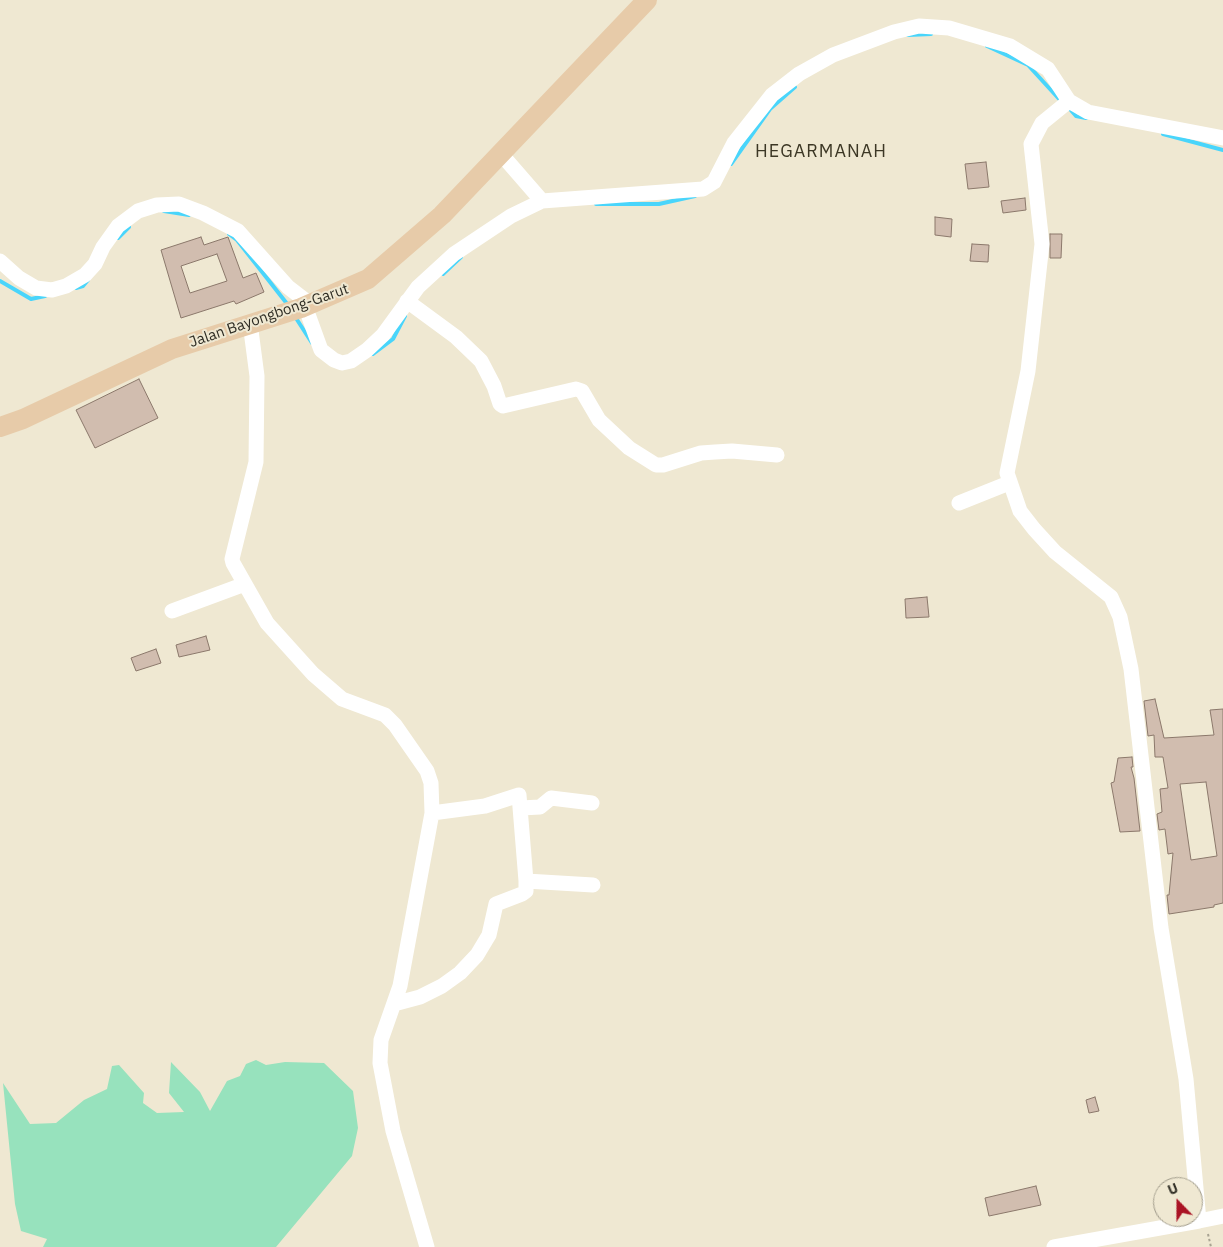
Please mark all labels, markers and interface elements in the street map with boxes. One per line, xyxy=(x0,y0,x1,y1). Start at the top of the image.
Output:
district label: HEGARMANAH xyxy=(754,141,888,163)
street label: Jalan Bayongbong-Garut xyxy=(187,280,351,352)
north arrow xyxy=(1153,1177,1203,1227)
text: U xyxy=(1165,1179,1181,1199)

